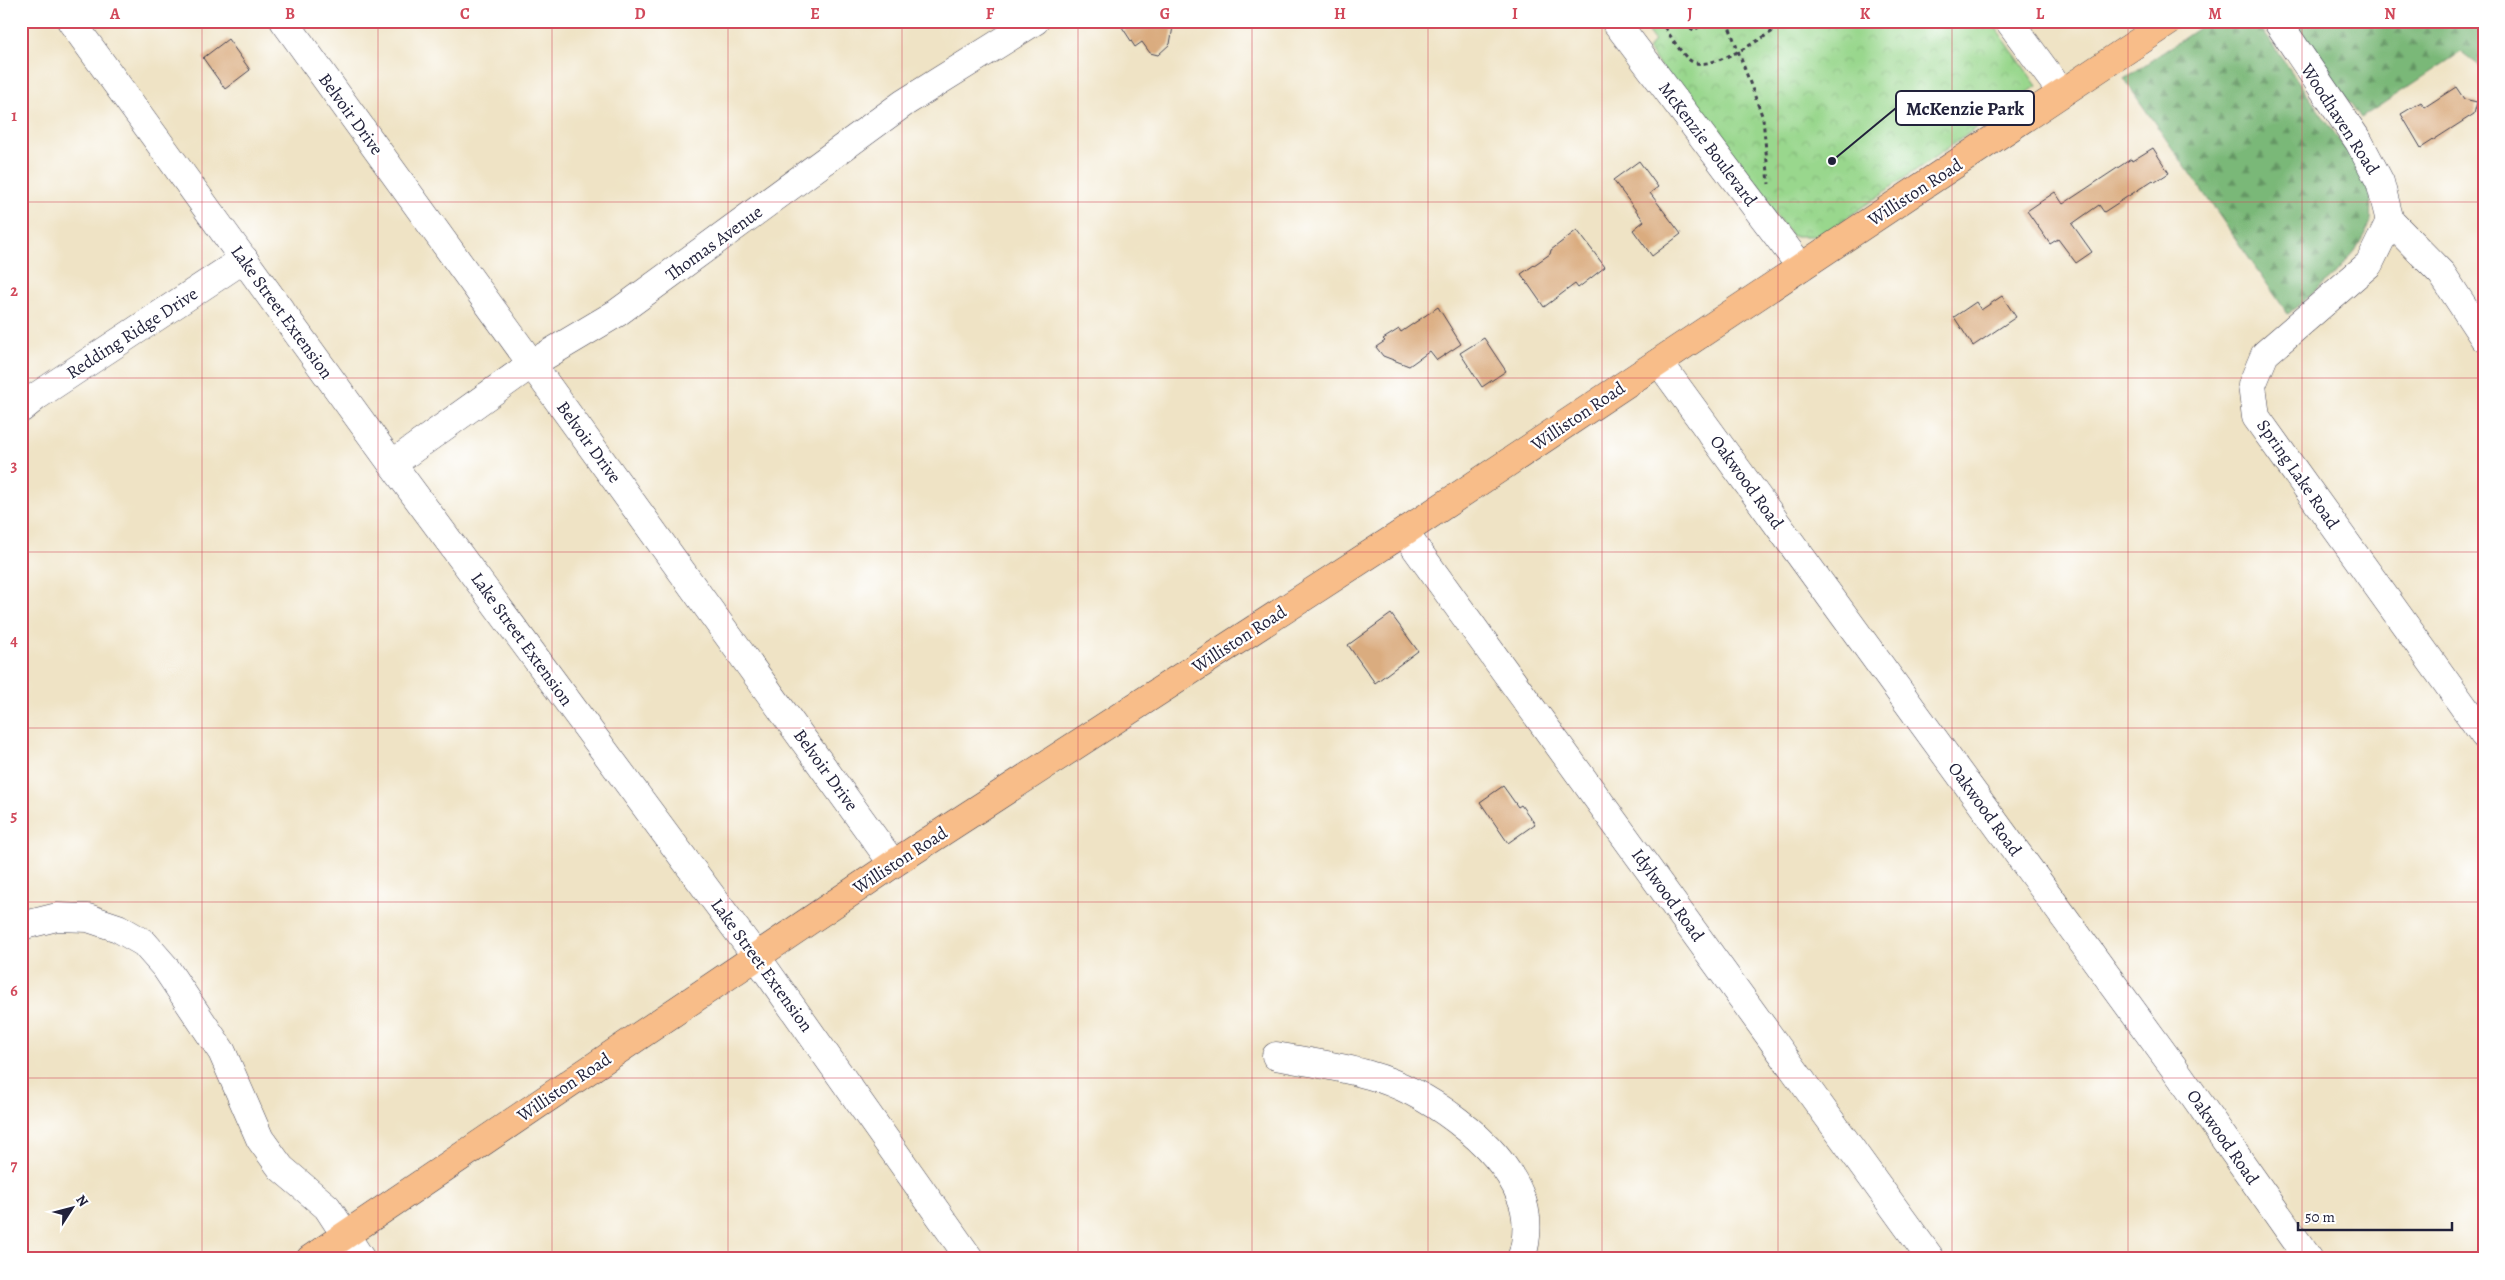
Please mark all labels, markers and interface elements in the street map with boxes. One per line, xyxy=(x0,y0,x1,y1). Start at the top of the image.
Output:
text: A xyxy=(109,3,121,25)
text: B xyxy=(285,3,295,25)
text: C xyxy=(460,3,470,25)
text: D xyxy=(634,3,646,25)
text: E xyxy=(810,3,820,25)
text: F xyxy=(986,3,995,25)
text: G xyxy=(1160,3,1170,25)
text: H xyxy=(1334,3,1346,25)
text: I xyxy=(1512,3,1518,25)
text: J xyxy=(1687,3,1693,25)
text: K xyxy=(1860,3,1871,25)
text: L xyxy=(2036,3,2045,25)
text: M xyxy=(2208,3,2222,25)
text: N xyxy=(2384,3,2396,25)
street label: Woodhaven Road xyxy=(2295,58,2385,179)
street label: Belvoir Drive xyxy=(313,68,389,160)
street label: McKenzie Boulevard xyxy=(1653,77,1763,211)
callout: McKenzie Park xyxy=(1896,91,2034,125)
text: McKenzie Park xyxy=(1906,96,2024,122)
text: 1 xyxy=(11,105,17,127)
street label: Williston Road xyxy=(1862,152,1967,232)
street label: Thomas Avenue xyxy=(661,200,767,286)
street label: Lake Street Extension xyxy=(225,240,339,384)
text: 2 xyxy=(10,280,18,302)
street label: Redding Ridge Drive xyxy=(62,282,202,384)
street label: Williston Road xyxy=(1526,376,1630,457)
street label: Belvoir Drive xyxy=(551,396,627,488)
street label: Spring Lake Road xyxy=(2251,414,2345,534)
street label: Oakwood Road xyxy=(1705,430,1789,534)
text: 3 xyxy=(11,455,18,477)
street label: Lake Street Extension xyxy=(465,567,579,711)
street label: Williston Road xyxy=(1186,599,1291,679)
text: 4 xyxy=(10,630,18,652)
street label: Belvoir Drive xyxy=(788,724,864,816)
street label: Oakwood Road xyxy=(1943,757,2027,861)
text: 5 xyxy=(11,805,18,827)
street label: Williston Road xyxy=(847,820,952,900)
street label: Idylwood Road xyxy=(1626,844,1710,947)
street label: Lake Street Extension xyxy=(705,893,819,1037)
text: 6 xyxy=(10,980,18,1002)
street label: Williston Road xyxy=(512,1047,616,1128)
street label: Oakwood Road xyxy=(2181,1085,2265,1190)
text: 7 xyxy=(11,1155,18,1177)
north arrow xyxy=(48,1182,98,1232)
text: N xyxy=(71,1191,93,1210)
scale bar xyxy=(2298,1200,2451,1232)
text: 50 m xyxy=(2305,1207,2335,1227)

